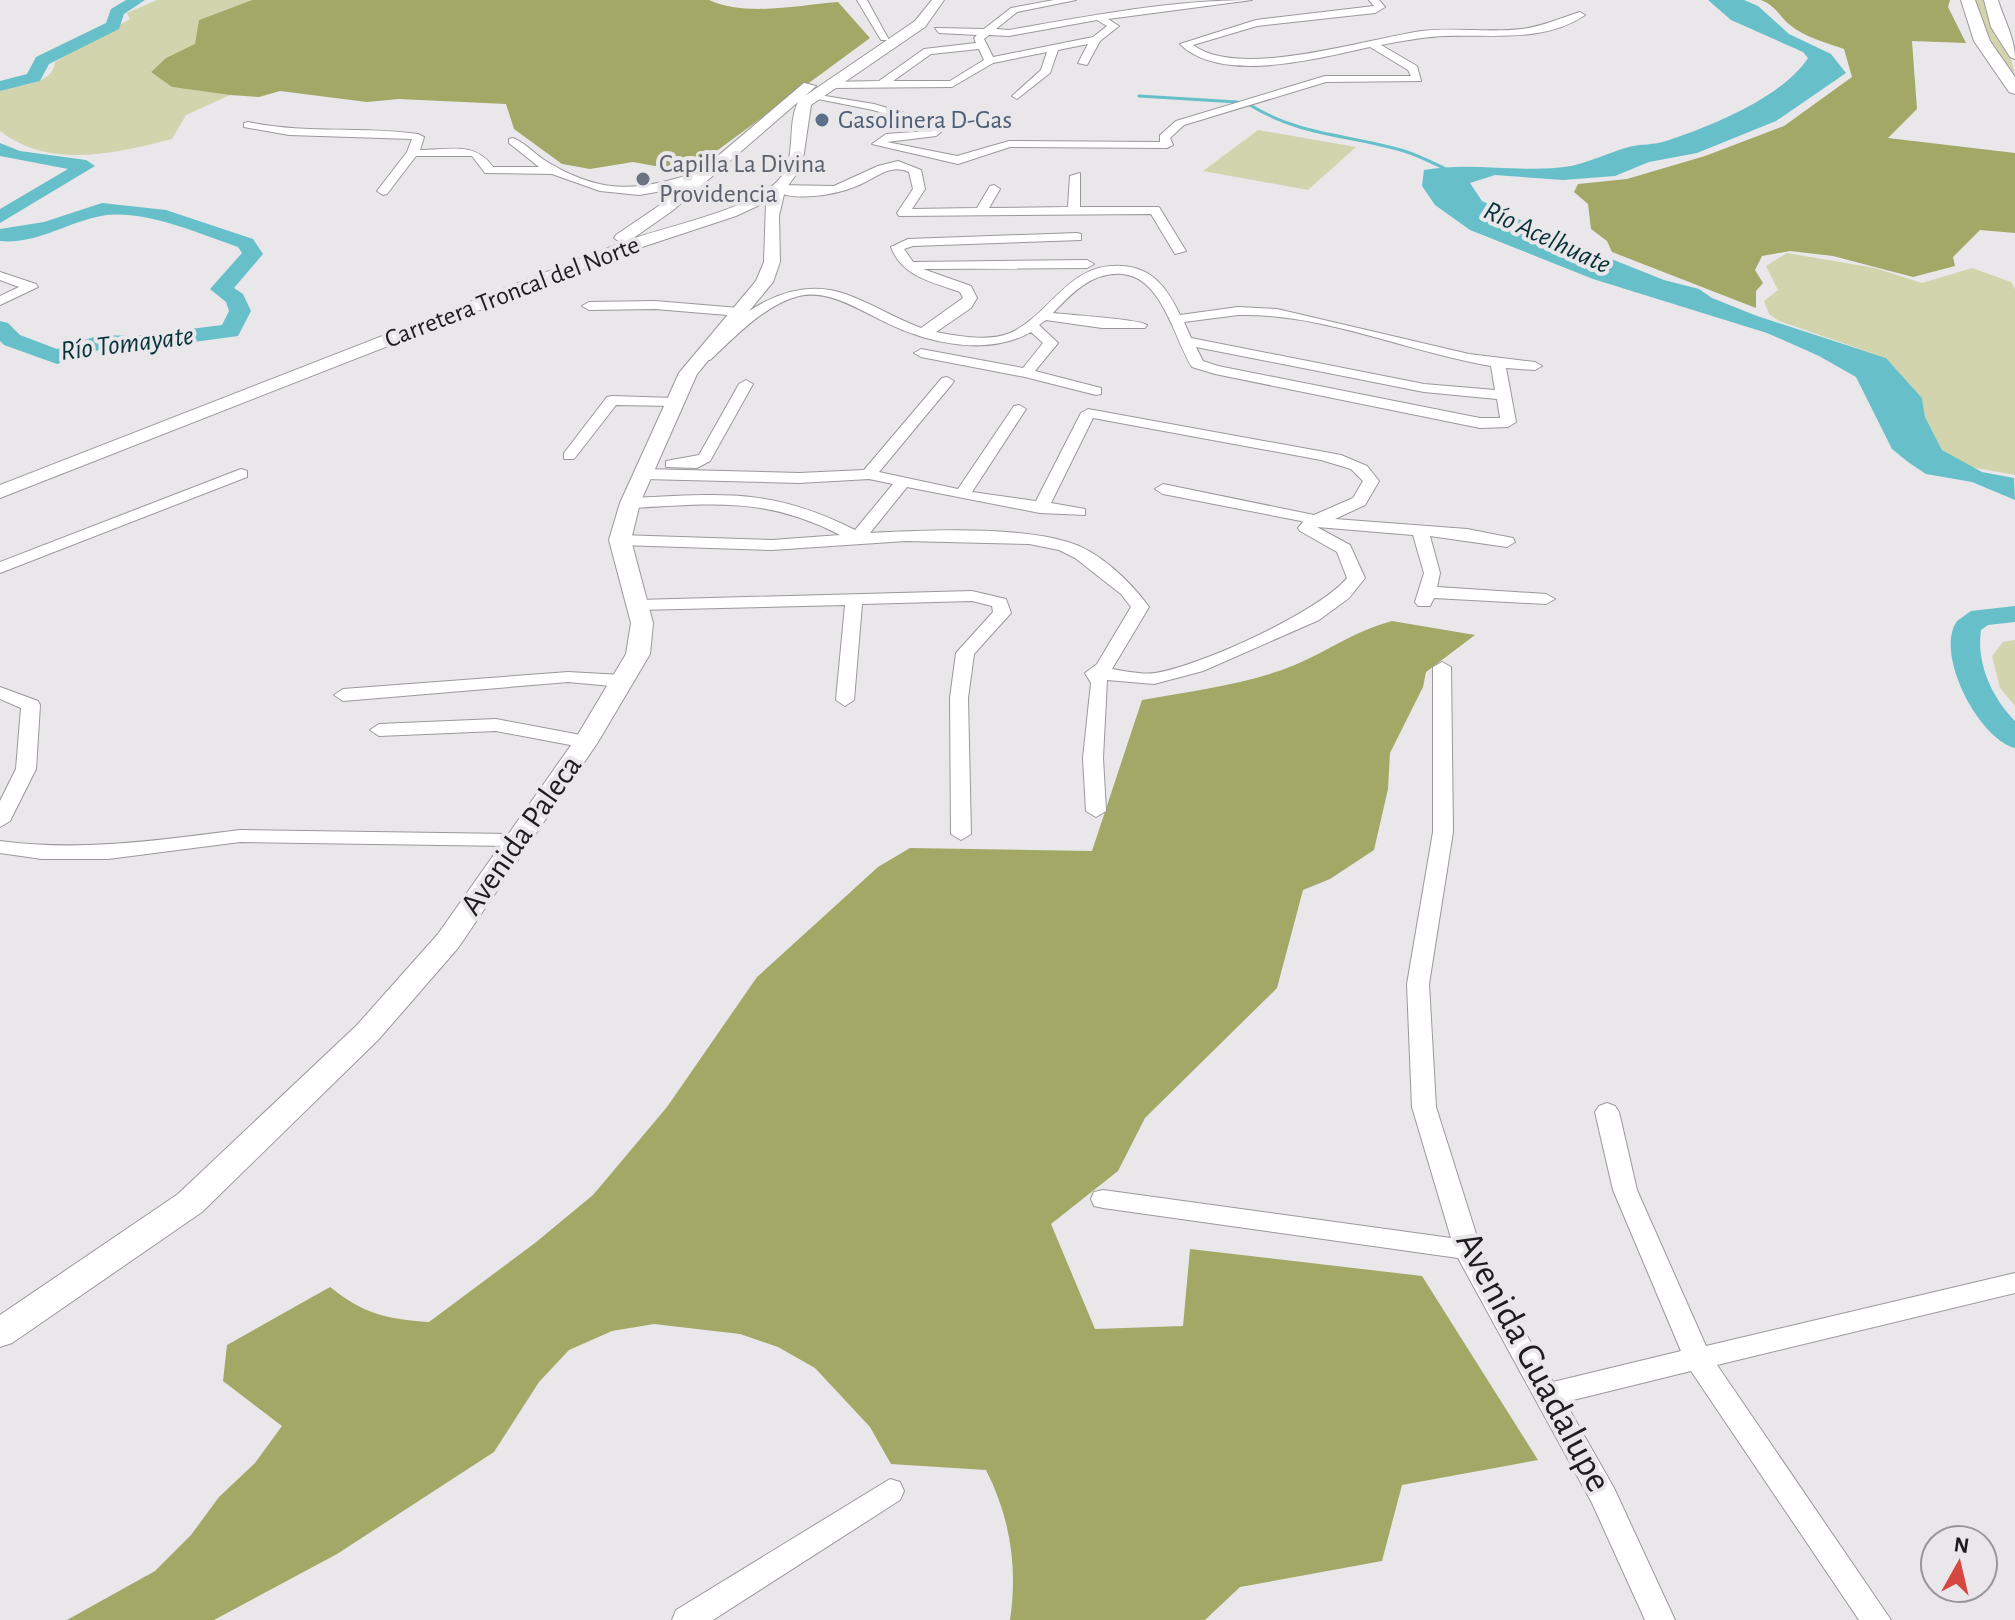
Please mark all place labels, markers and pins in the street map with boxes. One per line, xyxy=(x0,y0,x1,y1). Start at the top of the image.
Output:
place label: Gasolinera D-Gas xyxy=(838,107,1012,133)
marker: Gasolinera D-Gas xyxy=(813,111,831,129)
place label: Capilla La Divina Providencia xyxy=(659,151,826,207)
marker: Capilla La Divina Providencia xyxy=(634,170,652,188)

